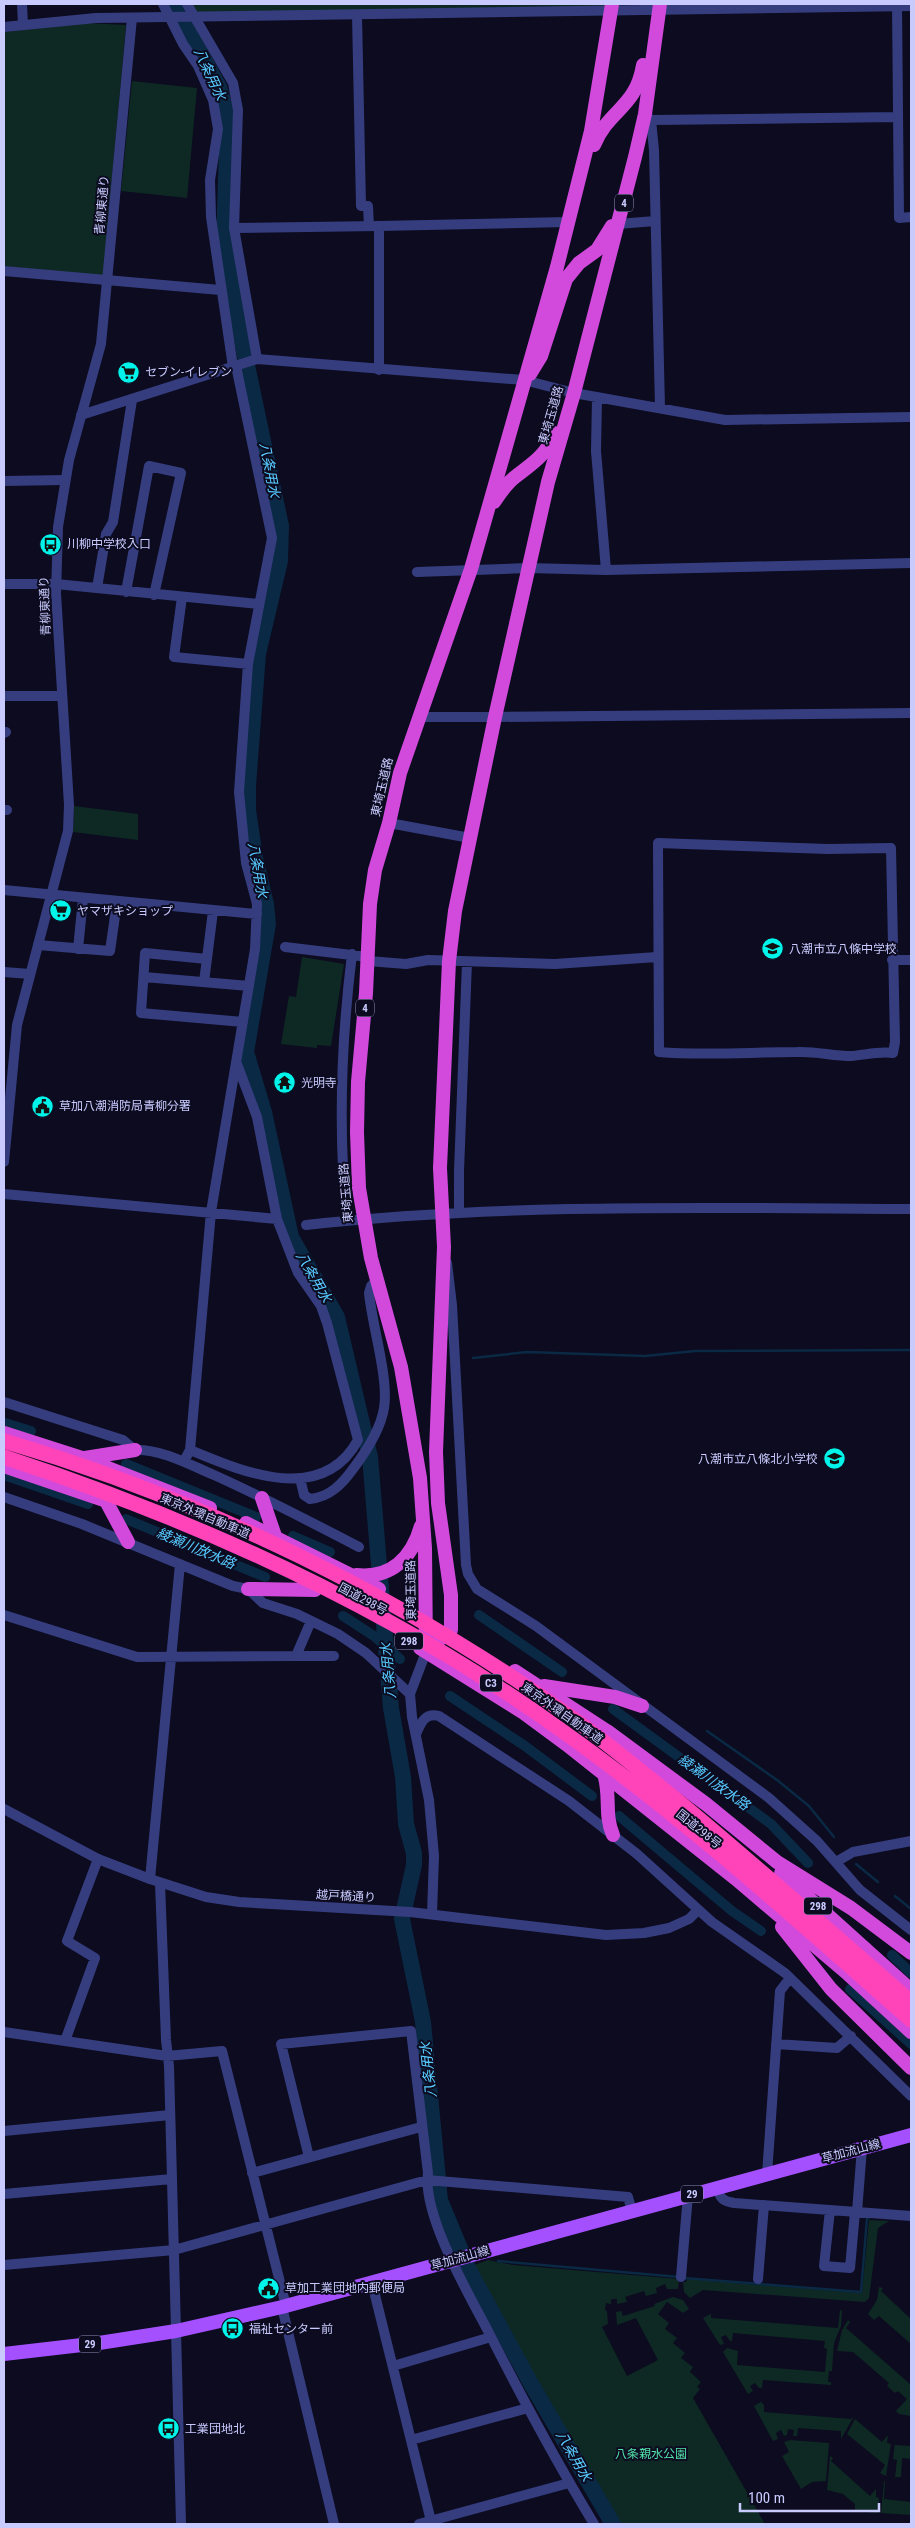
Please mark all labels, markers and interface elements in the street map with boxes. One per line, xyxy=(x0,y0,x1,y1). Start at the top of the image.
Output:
water label: 八条用水 xyxy=(191,45,230,105)
street label: 青柳東通り xyxy=(92,174,112,236)
road number: 4 xyxy=(615,194,633,212)
supermarket icon: セブン-イレブン xyxy=(117,360,141,384)
place label: セブン-イレブン xyxy=(145,365,232,379)
street label: 東埼玉道路 xyxy=(536,384,566,446)
water label: 八条用水 xyxy=(257,441,284,501)
bus stop icon: 川柳中学校入口 xyxy=(39,532,63,556)
place label: 川柳中学校入口 xyxy=(67,537,151,551)
street label: 青柳東通り xyxy=(37,576,53,636)
street label: 東埼玉道路 xyxy=(368,756,396,818)
water label: 八条用水 xyxy=(245,841,271,901)
supermarket icon: ヤマザキショップ xyxy=(49,899,73,923)
place label: ヤマザキショップ xyxy=(77,904,173,918)
school or university icon: 八潮市立八條中学校 xyxy=(761,937,785,961)
place label: 八潮市立八條中学校 xyxy=(789,942,897,956)
road number: 4 xyxy=(356,1000,374,1016)
temple icon: 光明寺 xyxy=(273,1071,297,1095)
place label: 光明寺 xyxy=(301,1076,337,1090)
public building icon: 草加八潮消防局青柳分署 xyxy=(31,1094,55,1118)
place label: 草加八潮消防局青柳分署 xyxy=(59,1099,191,1113)
street label: 東埼玉道路 xyxy=(336,1162,356,1224)
water label: 八条用水 xyxy=(293,1249,336,1307)
school or university icon: 八潮市立八條北小学校 xyxy=(822,1447,846,1471)
place label: 八潮市立八條北小学校 xyxy=(698,1452,818,1466)
street label: 東京外環自動車道 xyxy=(158,1491,252,1541)
water label: 綾瀬川放水路 xyxy=(154,1524,239,1572)
street label: 東埼玉道路 xyxy=(403,1560,419,1620)
street label: 国道298号 xyxy=(336,1580,390,1618)
road number: 298 xyxy=(395,1632,423,1650)
water label: 八条用水 xyxy=(377,1640,398,1700)
road number: C3 xyxy=(480,1675,502,1692)
street label: 東京外環自動車道 xyxy=(519,1680,605,1746)
water label: 綾瀬川放水路 xyxy=(675,1751,753,1814)
street label: 国道298号 xyxy=(674,1807,724,1851)
street label: 越戸橋通り xyxy=(316,1887,376,1905)
road number: 298 xyxy=(804,1898,832,1914)
water label: 八条用水 xyxy=(417,2039,439,2099)
street label: 草加流山線 xyxy=(820,2136,882,2166)
road number: 29 xyxy=(681,2186,703,2202)
street label: 草加流山線 xyxy=(429,2243,491,2273)
public building icon: 草加工業団地内郵便局 xyxy=(257,2276,281,2300)
place label: 草加工業団地内郵便局 xyxy=(285,2281,405,2295)
bus stop icon: 福祉センター前 xyxy=(221,2317,245,2341)
place label: 福祉センター前 xyxy=(249,2322,333,2336)
road number: 29 xyxy=(79,2336,101,2352)
bus stop icon: 工業団地北 xyxy=(157,2417,181,2441)
place label: 工業団地北 xyxy=(185,2422,245,2436)
water label: 八条用水 xyxy=(553,2428,596,2486)
park label: 八条親水公園 xyxy=(615,2447,687,2461)
scale bar xyxy=(740,2480,879,2512)
text: 100 m xyxy=(748,2489,785,2507)

